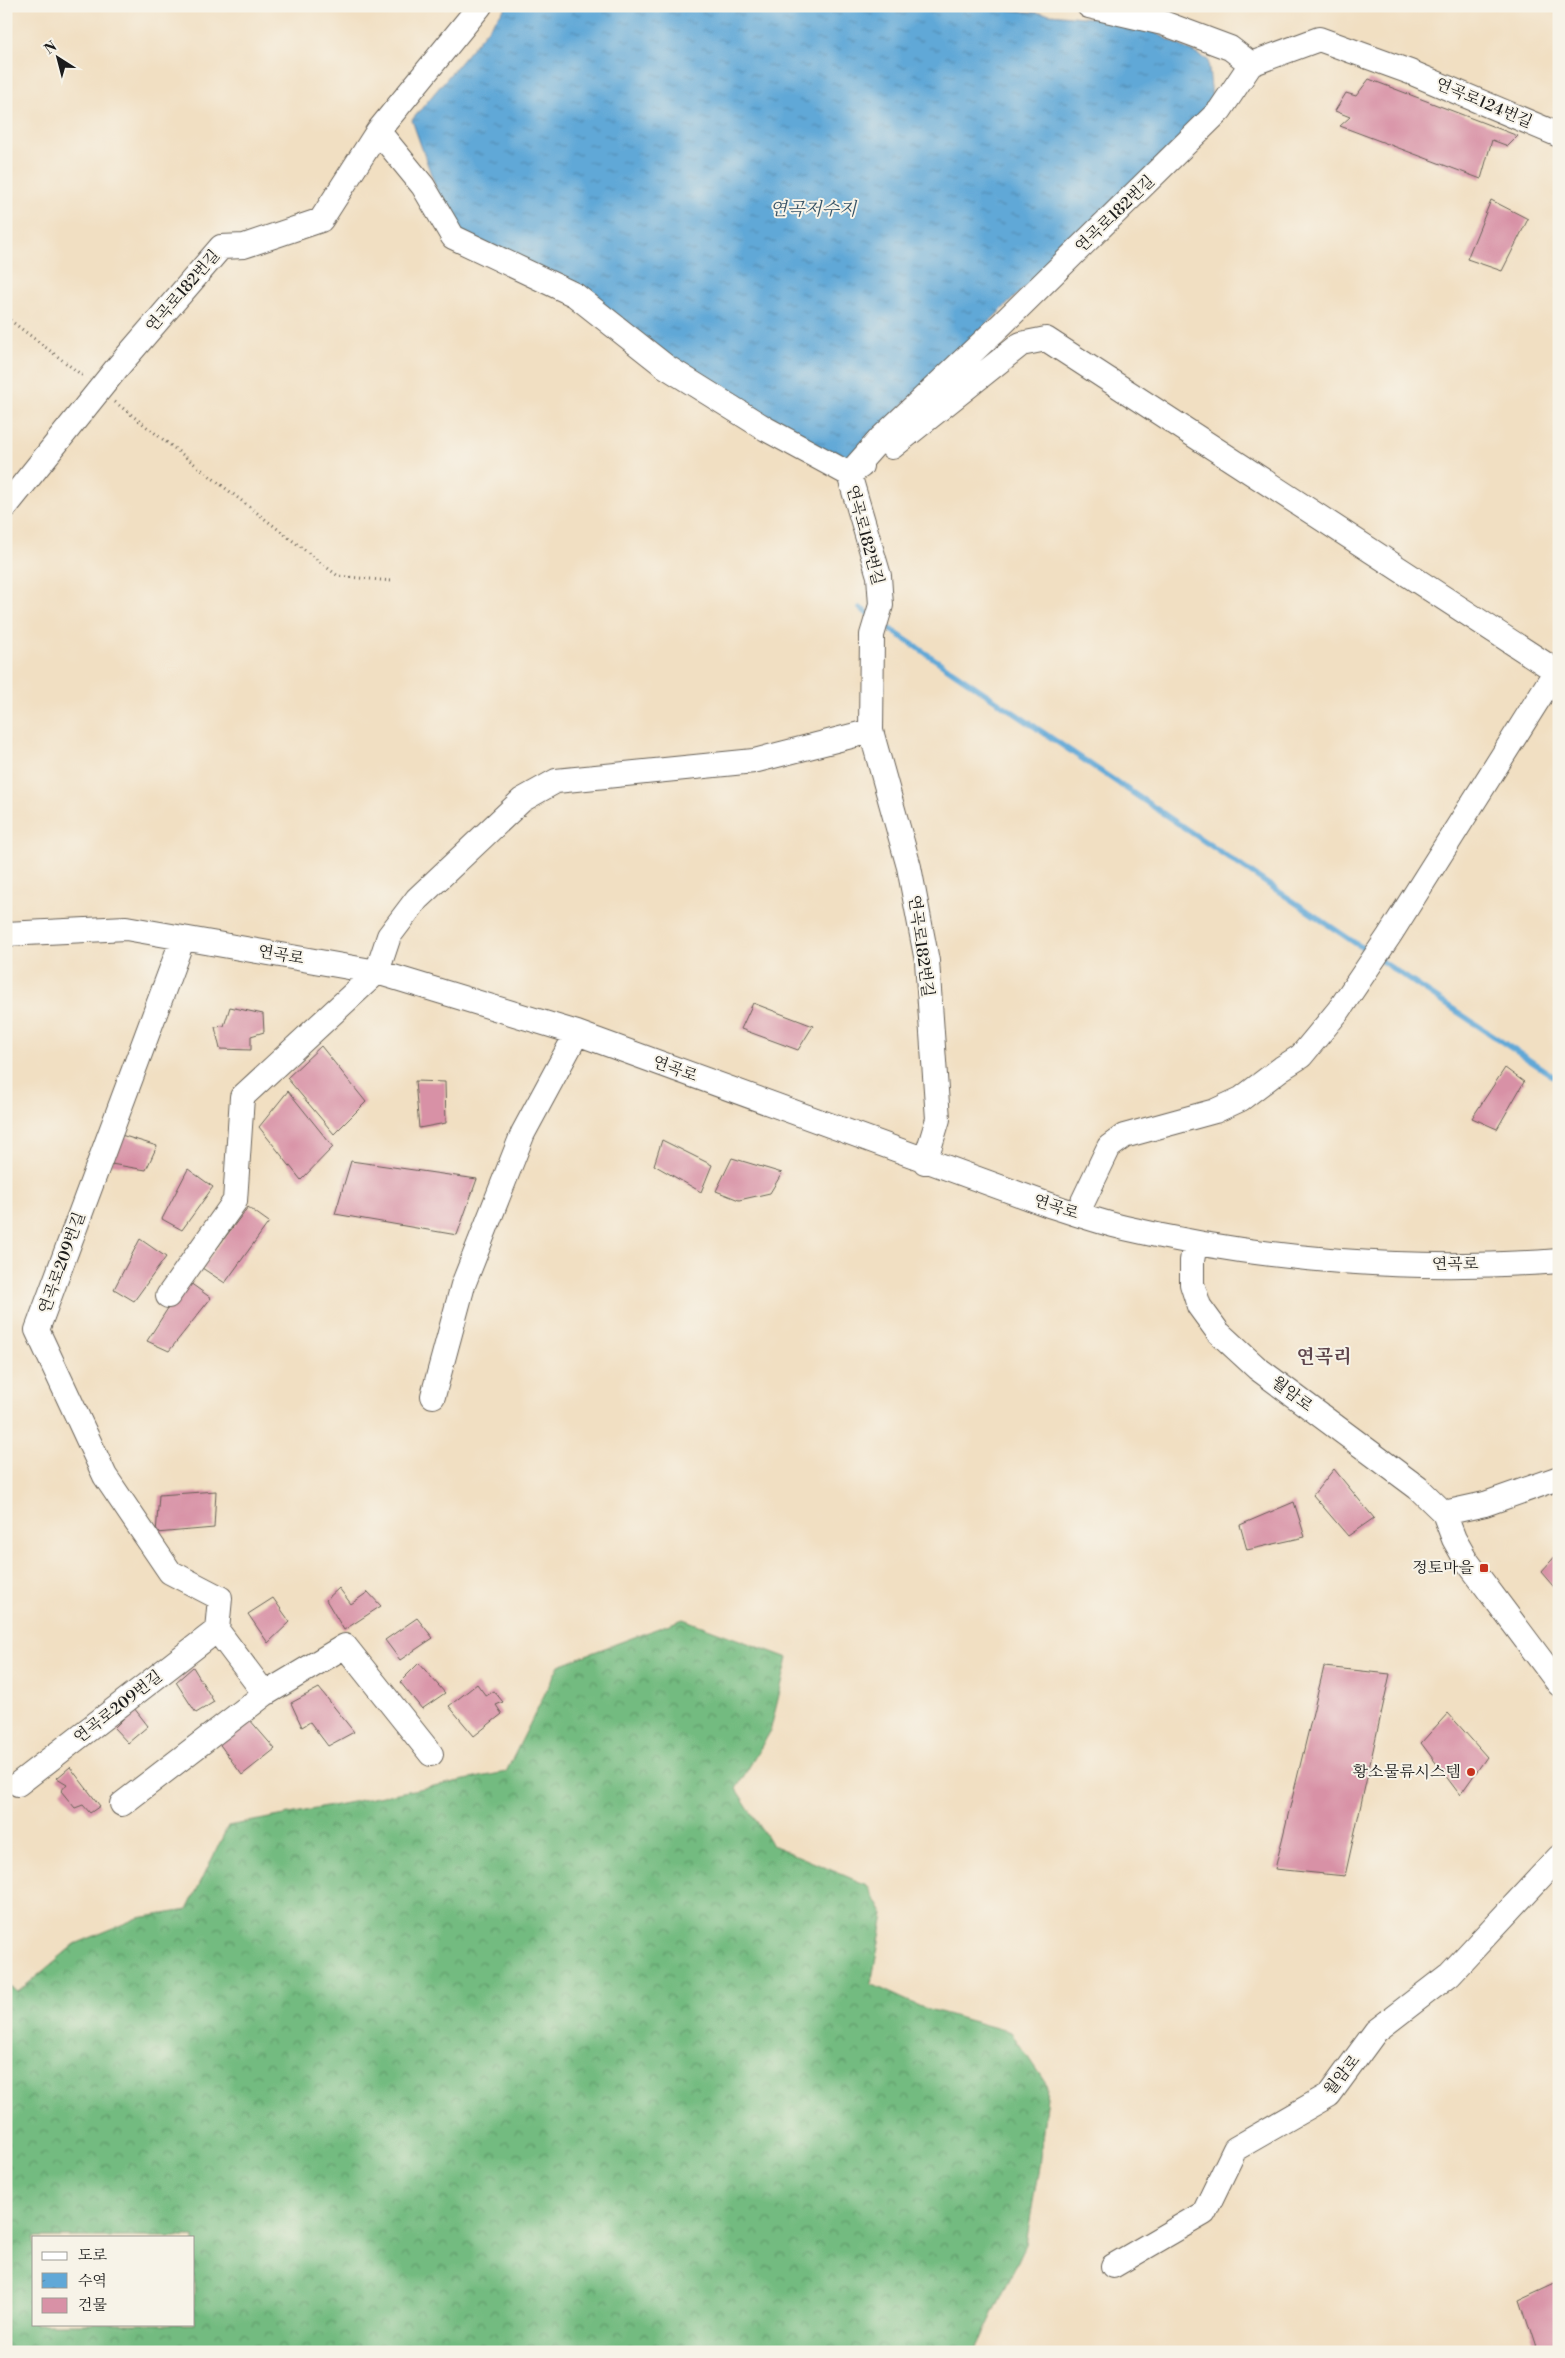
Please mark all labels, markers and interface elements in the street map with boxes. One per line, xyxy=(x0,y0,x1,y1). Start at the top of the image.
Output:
north arrow xyxy=(32,32,82,82)
text: N xyxy=(41,38,61,59)
street label: 연곡로124번길 xyxy=(1433,74,1535,132)
street label: 연곡로182번길 xyxy=(1071,171,1159,257)
water label: 연곡저수지 xyxy=(770,198,858,221)
street label: 연곡로182번길 xyxy=(142,246,224,336)
street label: 연곡로182번길 xyxy=(842,483,888,587)
street label: 연곡로182번길 xyxy=(904,894,938,998)
street label: 연곡로 xyxy=(256,941,306,969)
street label: 연곡로 xyxy=(650,1052,701,1087)
street label: 연곡로 xyxy=(1031,1190,1082,1224)
street label: 연곡로209번길 xyxy=(34,1209,90,1317)
street label: 연곡로 xyxy=(1432,1254,1479,1274)
district label: 연곡리 xyxy=(1296,1345,1352,1369)
street label: 월암로 xyxy=(1267,1372,1317,1416)
place label: 정토마을 xyxy=(1412,1558,1475,1578)
marker: 정토마을 xyxy=(1478,1562,1490,1574)
street label: 연곡로209번길 xyxy=(70,1666,166,1748)
place label: 황소물류시스템 xyxy=(1353,1762,1461,1782)
marker: 황소물류시스템 xyxy=(1465,1766,1477,1778)
street label: 월암로 xyxy=(1320,2050,1365,2099)
legend xyxy=(32,2236,195,2326)
text: 도로 xyxy=(78,2246,107,2265)
text: 수역 xyxy=(78,2272,107,2291)
text: 건물 xyxy=(78,2296,107,2315)

